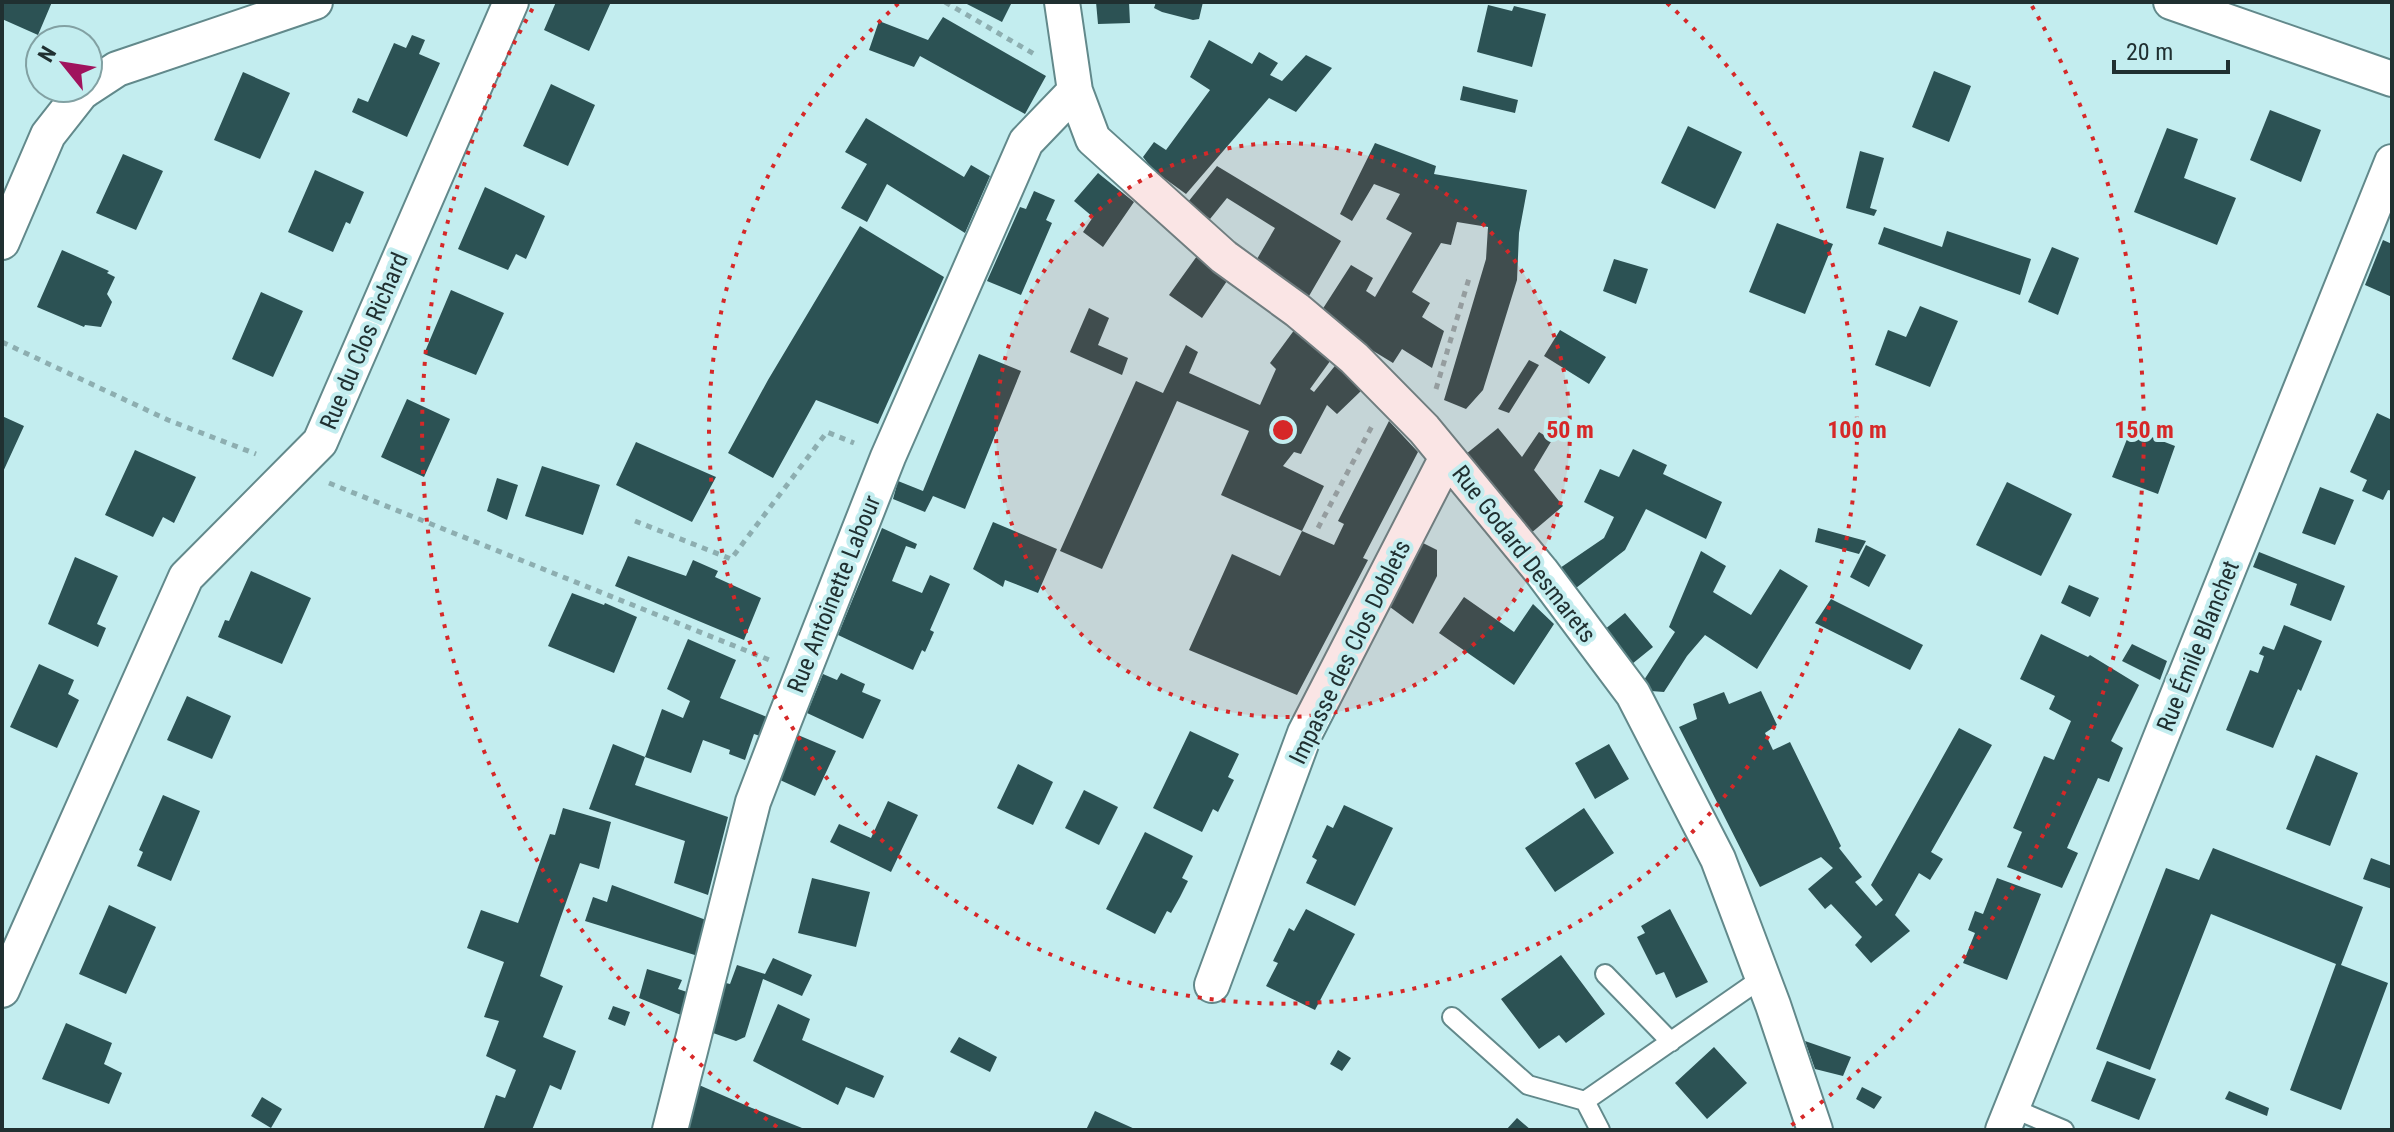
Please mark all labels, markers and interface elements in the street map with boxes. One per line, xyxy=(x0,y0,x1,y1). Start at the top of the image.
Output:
north arrow xyxy=(24,24,104,104)
scale bar xyxy=(2114,24,2228,74)
text: 20 m xyxy=(2126,38,2173,66)
text: N xyxy=(33,42,61,66)
street label: Rue du Clos Richard xyxy=(314,248,414,434)
centre of rings xyxy=(1269,416,1297,444)
text: 50 m xyxy=(1546,416,1594,444)
text: 100 m xyxy=(1827,416,1887,444)
text: 150 m xyxy=(2114,416,2174,444)
street label: Rue Godard Desmarets xyxy=(1446,460,1602,648)
street label: Rue Antoinette Labour xyxy=(782,491,886,697)
street label: Impasse des Clos Doblets xyxy=(1284,535,1416,769)
street label: Rue Émile Blanchet xyxy=(2151,557,2245,735)

